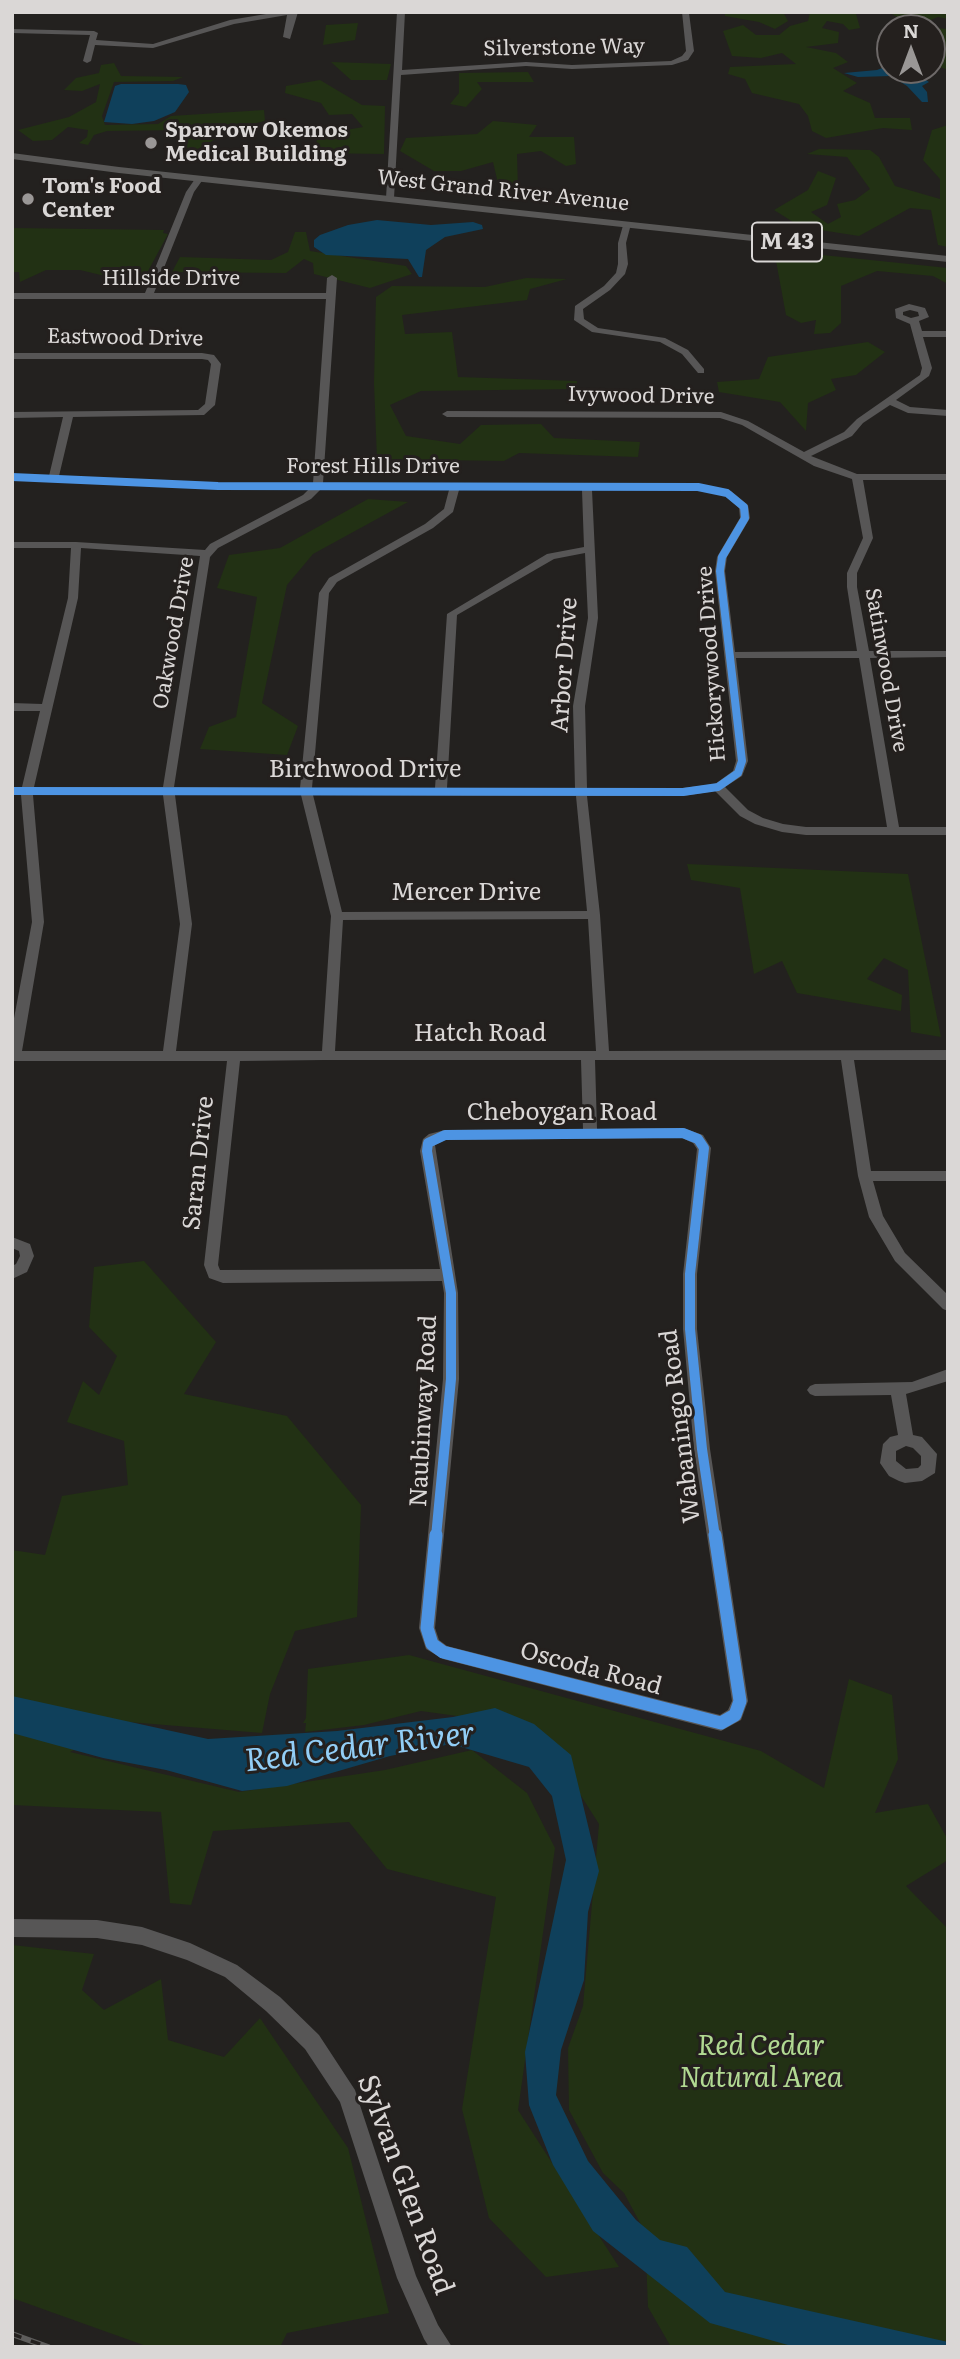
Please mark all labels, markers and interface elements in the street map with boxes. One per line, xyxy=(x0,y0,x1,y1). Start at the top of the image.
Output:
north arrow xyxy=(876,14,946,84)
text: N xyxy=(903,16,919,44)
street label: Silverstone Way xyxy=(483,34,645,62)
place label: Sparrow Okemos Medical Building xyxy=(165,118,348,168)
marker: Sparrow Okemos Medical Building xyxy=(143,135,159,151)
street label: West Grand River Avenue xyxy=(376,165,630,217)
place label: Tom's Food Center xyxy=(42,174,161,224)
marker: Tom's Food Center xyxy=(20,191,36,207)
road number: M 43 xyxy=(752,222,822,262)
street label: Hillside Drive xyxy=(102,266,240,292)
street label: Eastwood Drive xyxy=(47,324,203,352)
street label: Ivywood Drive xyxy=(567,382,715,410)
street label: Forest Hills Drive xyxy=(286,454,460,480)
street label: Oakwood Drive xyxy=(148,555,200,711)
street label: Hickorywood Drive xyxy=(693,565,731,763)
street label: Satinwood Drive xyxy=(859,586,913,754)
street label: Arbor Drive xyxy=(546,596,584,734)
street label: Birchwood Drive xyxy=(269,756,461,784)
street label: Mercer Drive xyxy=(391,879,541,907)
street label: Hatch Road xyxy=(414,1020,546,1048)
street label: Saran Drive xyxy=(178,1095,220,1231)
street label: Cheboygan Road xyxy=(467,1099,657,1127)
street label: Naubinway Road xyxy=(405,1314,443,1508)
street label: Wabaningo Road xyxy=(655,1327,707,1525)
street label: Oscoda Road xyxy=(517,1636,665,1702)
water label: Red Cedar River xyxy=(242,1715,478,1781)
park label: Red Cedar Natural Area xyxy=(679,2030,843,2096)
street label: Sylvan Glen Road xyxy=(350,2070,460,2300)

